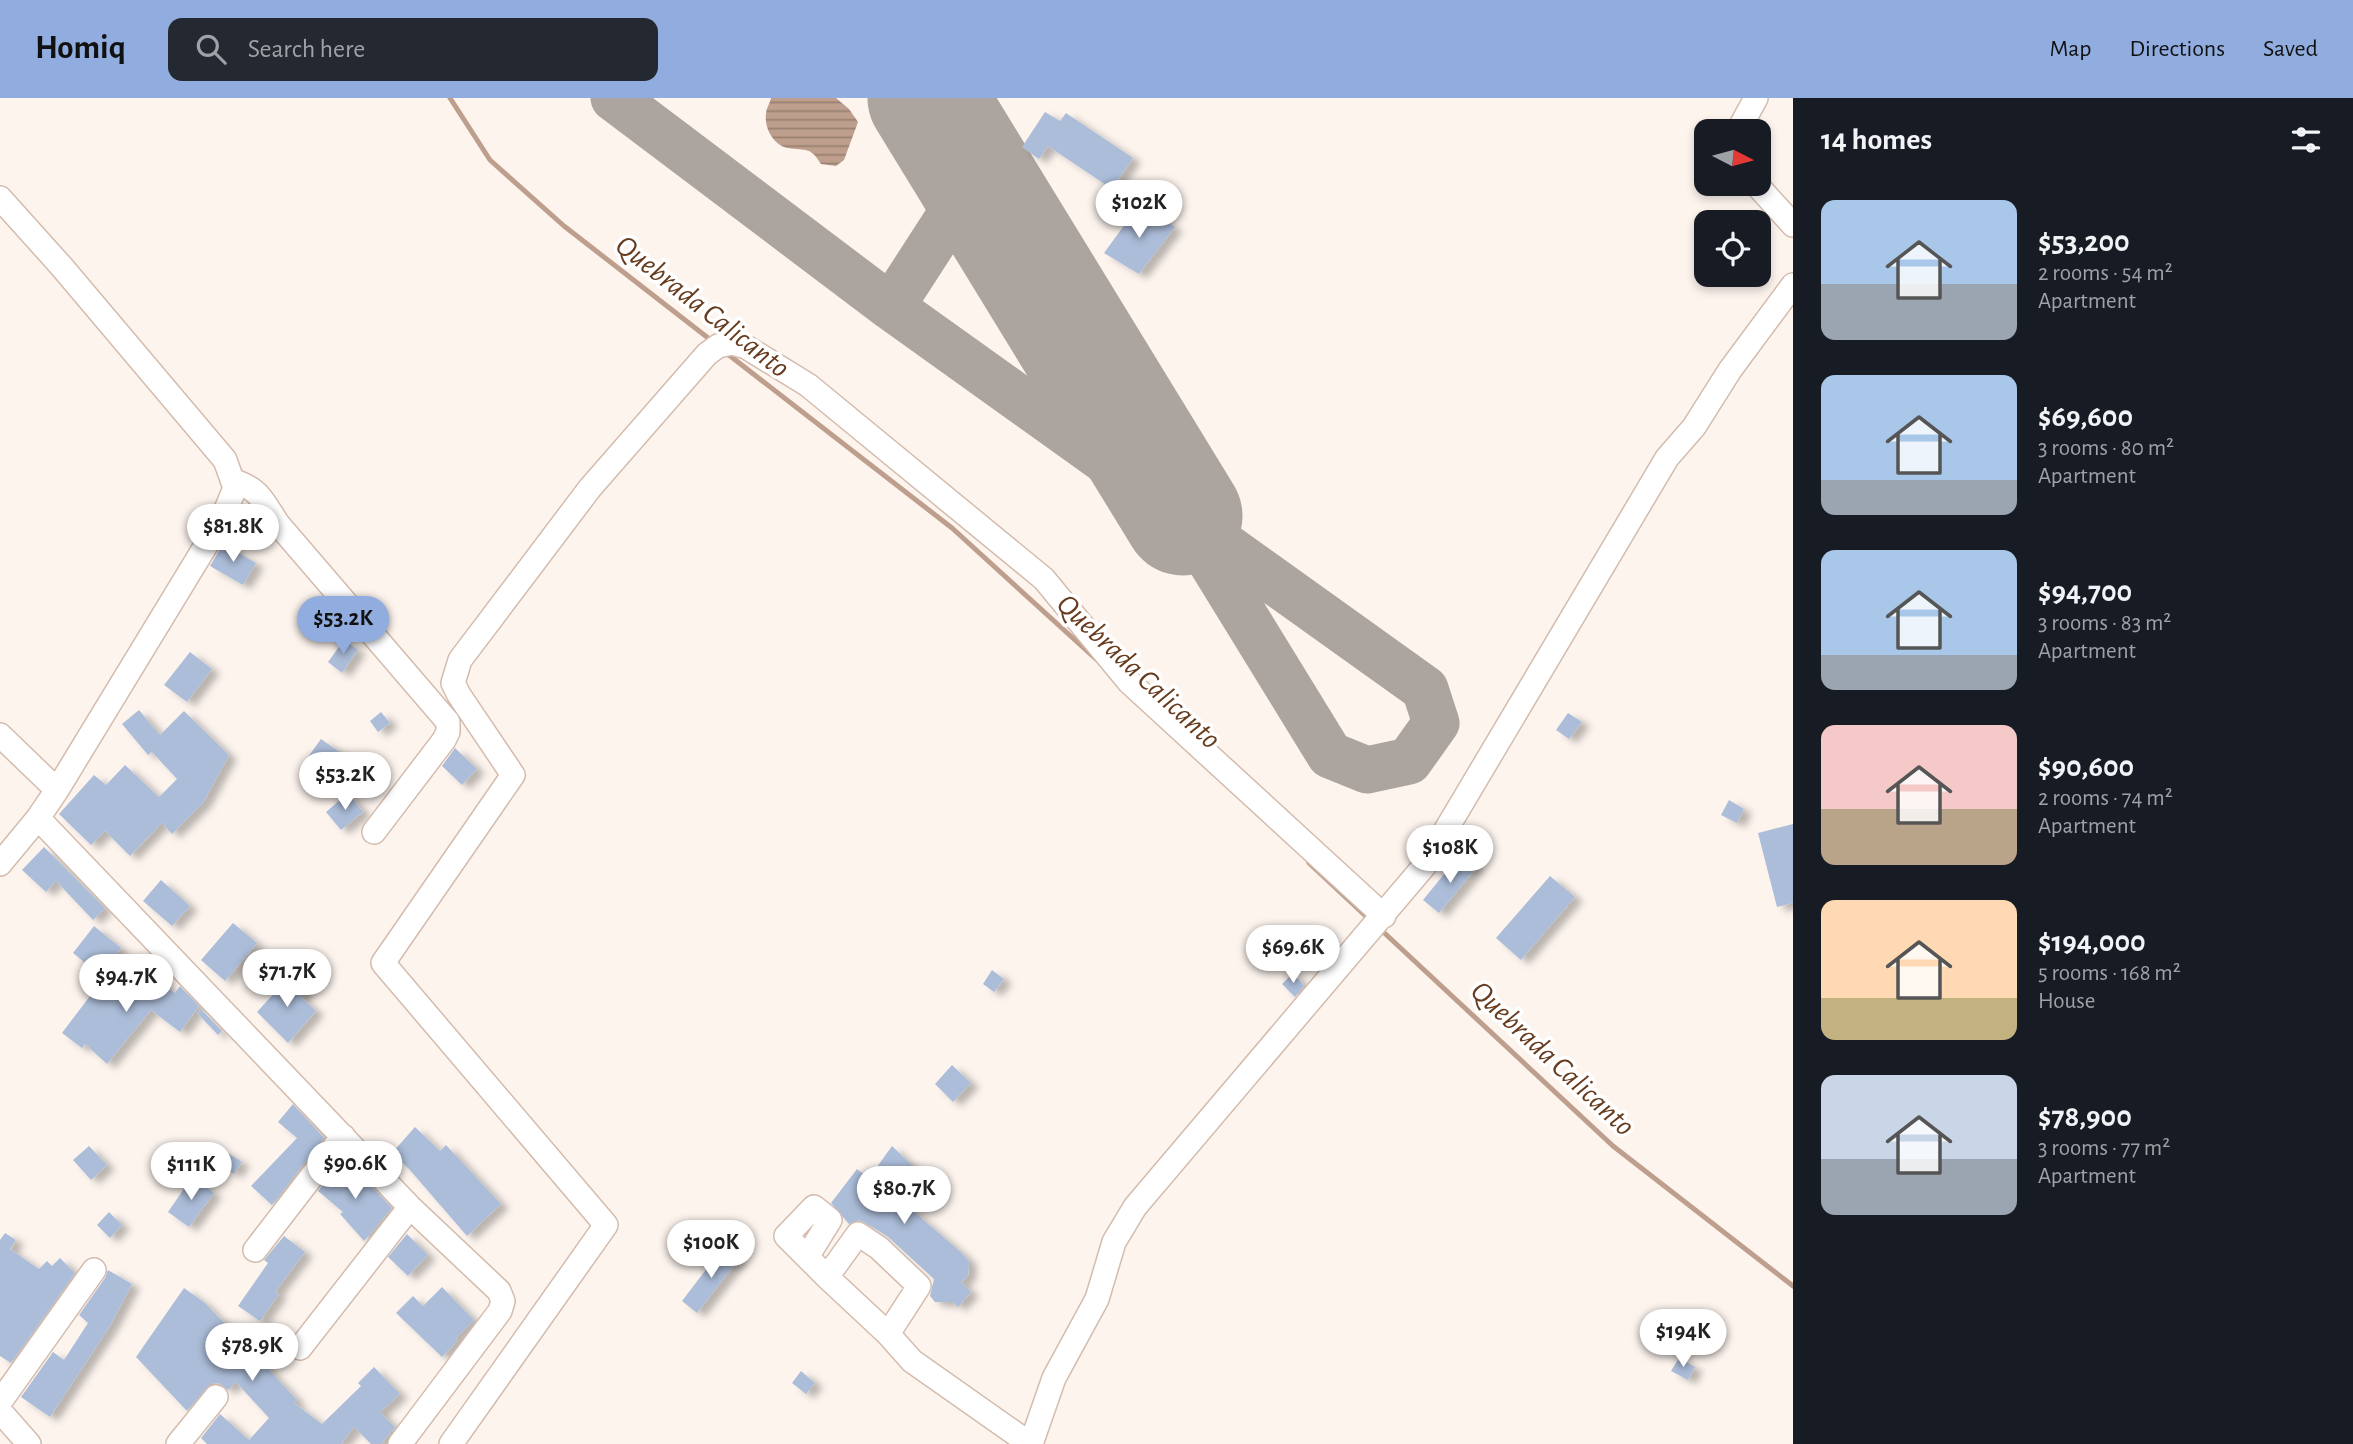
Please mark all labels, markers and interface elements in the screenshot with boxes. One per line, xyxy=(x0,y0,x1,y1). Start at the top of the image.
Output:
search box xyxy=(168,18,658,81)
icon: search xyxy=(192,30,230,68)
text: Homiq xyxy=(35,32,126,65)
text: Search here xyxy=(248,36,365,62)
text: Map xyxy=(2049,37,2091,61)
text: Directions xyxy=(2129,37,2225,61)
text: Saved xyxy=(2263,37,2318,61)
north arrow xyxy=(1694,119,1771,196)
map controls xyxy=(1694,119,1771,287)
icon: filters xyxy=(2287,121,2325,159)
text: 14 homes xyxy=(1821,125,1932,155)
pin: $102K xyxy=(1090,180,1188,240)
text: $102K xyxy=(1112,191,1166,214)
button: locate xyxy=(1694,210,1771,287)
text: $53,200 xyxy=(2038,227,2130,257)
icon: home xyxy=(1877,228,1961,312)
water label: Quebrada Calicanto xyxy=(610,230,795,384)
text: 2 rooms · 54 m² xyxy=(2038,262,2173,285)
text: Apartment xyxy=(2038,290,2136,313)
text: $69,600 xyxy=(2038,402,2133,432)
icon: home xyxy=(1877,403,1961,487)
text: 3 rooms · 80 m² xyxy=(2038,437,2174,460)
text: Apartment xyxy=(2038,465,2136,488)
pin: $81.8K xyxy=(176,504,290,564)
text: $81.8K xyxy=(203,515,263,538)
text: $94,700 xyxy=(2038,577,2132,607)
icon: home xyxy=(1877,578,1961,662)
water label: Quebrada Calicanto xyxy=(1051,589,1226,755)
pin: $53.2K xyxy=(286,596,400,656)
text: $53.2K xyxy=(313,607,373,630)
text: 3 rooms · 83 m² xyxy=(2038,612,2171,635)
text: Apartment xyxy=(2038,640,2136,663)
pin: $53.2K xyxy=(288,752,402,812)
text: $90,600 xyxy=(2038,752,2134,782)
icon: home xyxy=(1877,753,1961,837)
text: $53.2K xyxy=(315,763,375,786)
text: 2 rooms · 74 m² xyxy=(2038,787,2173,810)
text: Apartment xyxy=(2038,815,2136,838)
pin: $108K xyxy=(1401,826,1499,885)
text: $108K xyxy=(1422,836,1478,859)
pin: $69.6K xyxy=(1236,926,1350,985)
text: $194,000 xyxy=(2038,927,2146,957)
icon: home xyxy=(1877,928,1961,1012)
text: $69.6K xyxy=(1262,936,1324,959)
pin: $71.7K xyxy=(230,950,344,1009)
pin: $94.7K xyxy=(69,954,183,1014)
text: $71.7K xyxy=(258,960,316,983)
text: 5 rooms · 168 m² xyxy=(2038,962,2181,985)
text: $94.7K xyxy=(95,965,157,988)
water label: Quebrada Calicanto xyxy=(1465,976,1640,1142)
text: House xyxy=(2038,990,2095,1013)
text: $78,900 xyxy=(2038,1102,2132,1132)
icon: home xyxy=(1877,1103,1961,1187)
text: 3 rooms · 77 m² xyxy=(2038,1137,2170,1160)
pin: $111K xyxy=(142,1142,240,1202)
pin: $90.6K xyxy=(298,1142,412,1201)
text: $90.6K xyxy=(323,1152,387,1175)
text: $111K xyxy=(167,1153,215,1176)
text: Apartment xyxy=(2038,1165,2136,1188)
pin: $80.7K xyxy=(847,1166,961,1226)
text: $80.7K xyxy=(873,1177,935,1200)
pin: $100K xyxy=(662,1220,760,1280)
text: $100K xyxy=(683,1231,739,1254)
pin: $194K xyxy=(1634,1310,1732,1369)
text: $194K xyxy=(1656,1320,1710,1343)
pin: $78.9K xyxy=(195,1324,309,1383)
text: $78.9K xyxy=(221,1334,283,1357)

